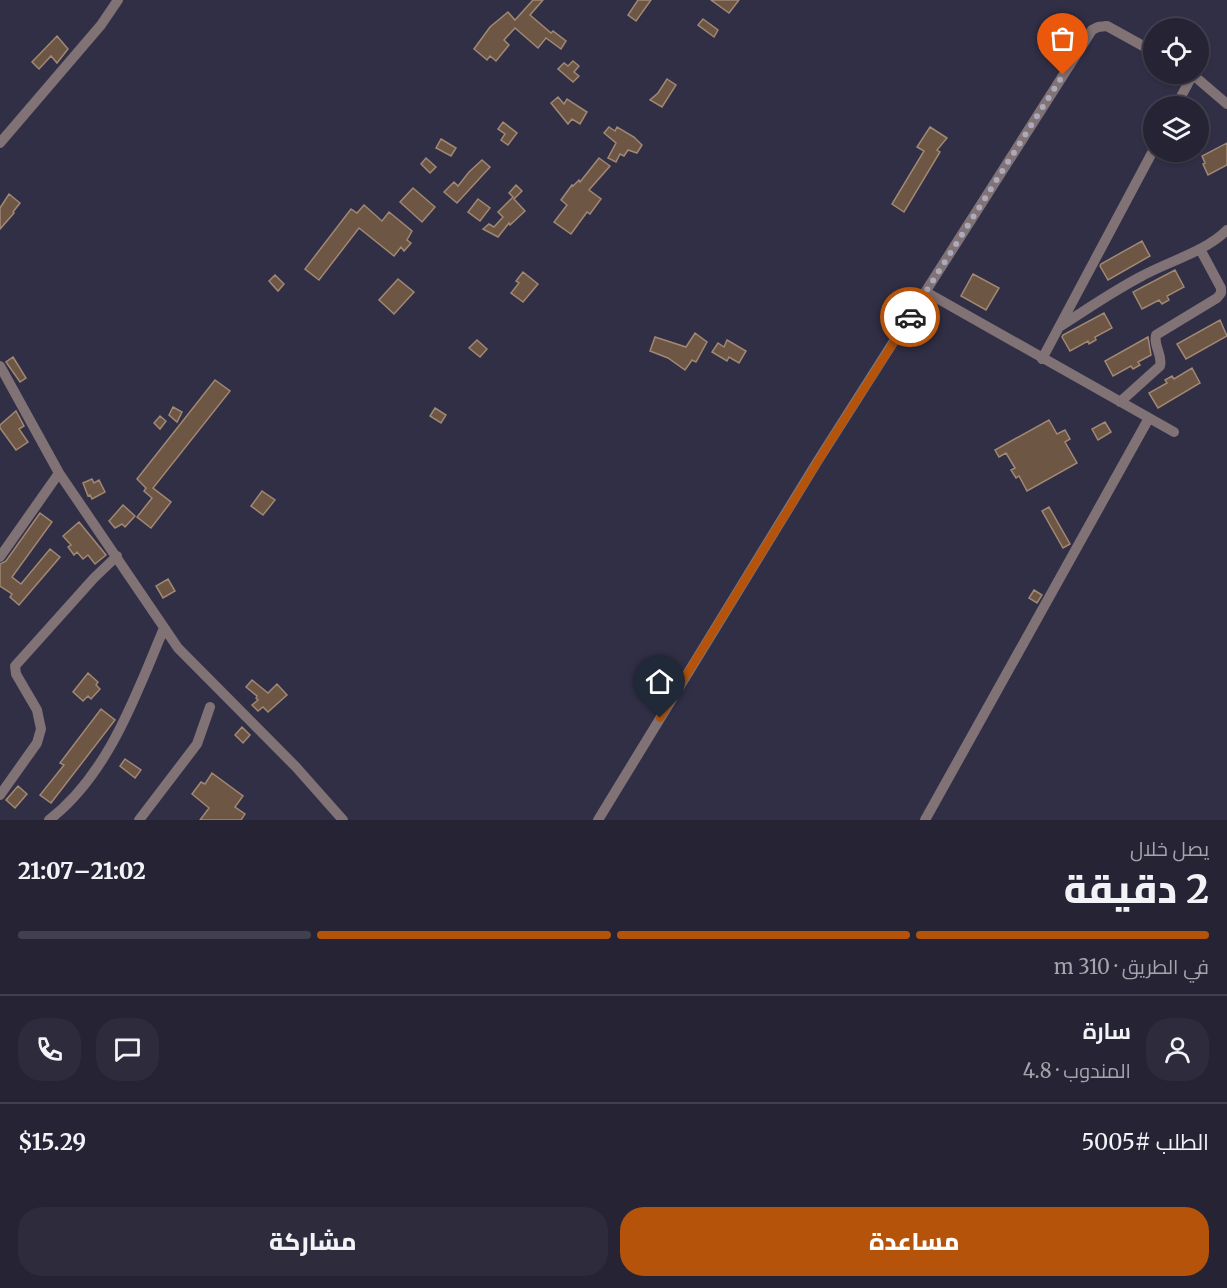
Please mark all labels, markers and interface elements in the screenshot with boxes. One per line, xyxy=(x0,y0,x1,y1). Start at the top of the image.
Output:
pin xyxy=(1037,13,1088,75)
map controls xyxy=(1143,18,1209,162)
button: locate xyxy=(1143,18,1209,84)
icon: bag xyxy=(1046,22,1079,55)
button: layers xyxy=(1143,96,1209,162)
courier xyxy=(880,287,940,347)
icon: car xyxy=(894,301,927,334)
pin xyxy=(634,656,685,718)
icon: home xyxy=(643,665,676,698)
text: يصل خلال xyxy=(1130,836,1209,861)
text: 21:02–21:07 xyxy=(18,857,146,885)
text: 2 دقيقة xyxy=(1064,865,1209,914)
text: في الطريق · 310 m xyxy=(1054,954,1209,979)
text: سارة xyxy=(1083,1017,1131,1045)
button: phone xyxy=(18,1018,81,1081)
button: chat xyxy=(96,1018,159,1081)
button: person xyxy=(1146,1018,1209,1081)
text: المندوب · 4.8 xyxy=(1023,1058,1131,1083)
text: $15.29 xyxy=(18,1128,86,1156)
text: الطلب #5005 xyxy=(1082,1128,1209,1156)
button: مشاركة xyxy=(18,1207,608,1276)
button: مساعدة xyxy=(620,1207,1209,1276)

